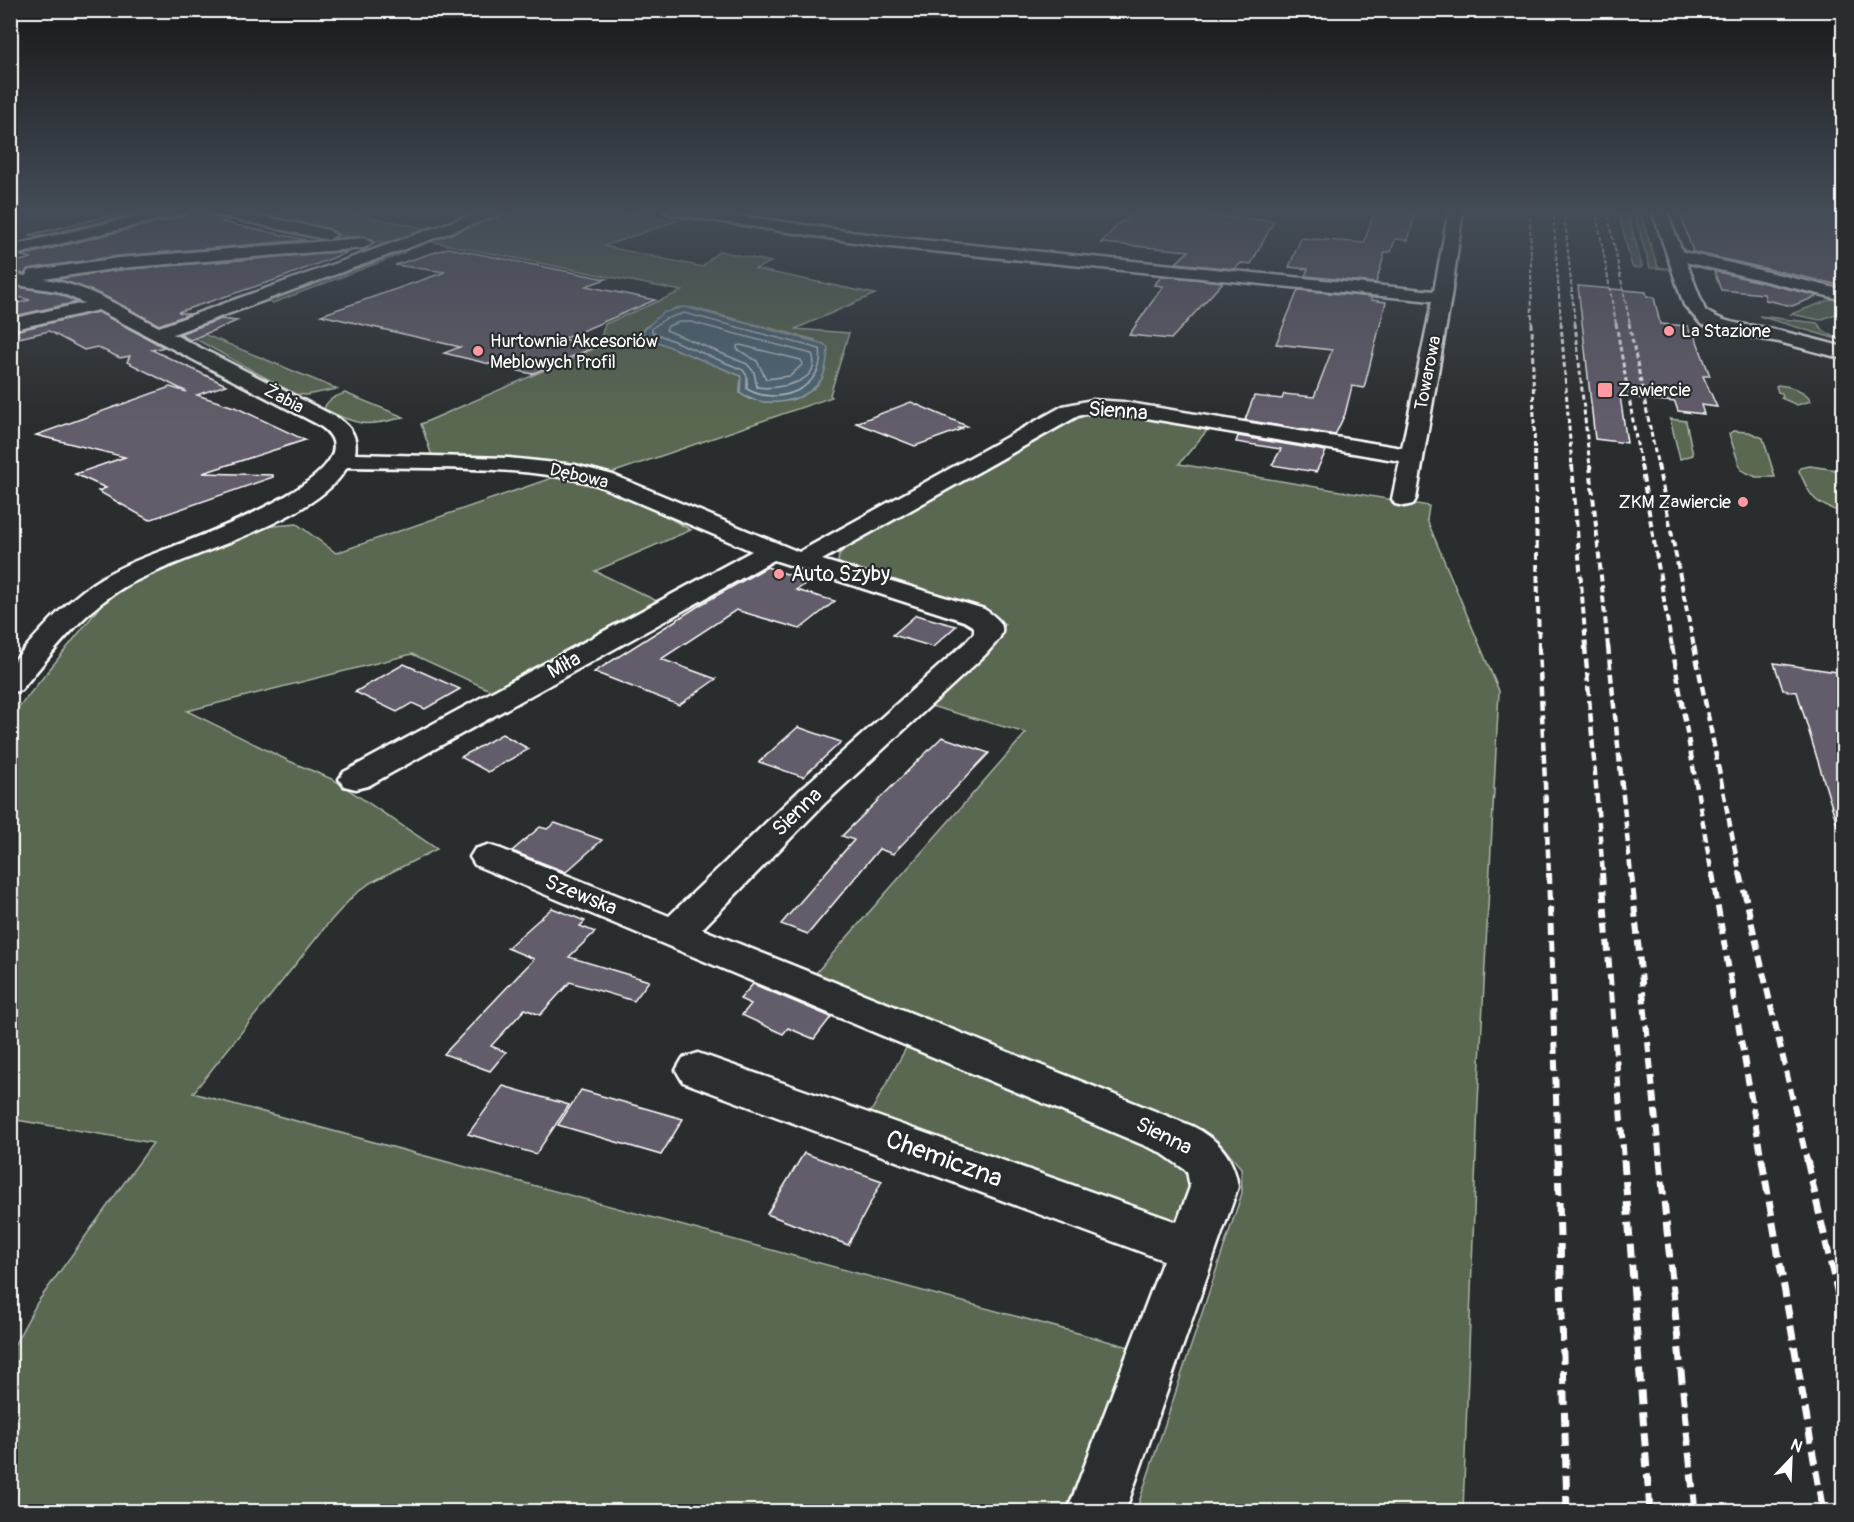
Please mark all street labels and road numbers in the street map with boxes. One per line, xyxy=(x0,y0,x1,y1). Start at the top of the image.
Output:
street label: Towarowa xyxy=(1410,334,1446,412)
street label: Żabia xyxy=(260,379,308,419)
street label: Sienna xyxy=(1087,395,1149,427)
street label: Dębowa xyxy=(547,458,611,494)
street label: Miła xyxy=(543,645,585,685)
street label: Sienna xyxy=(766,782,828,842)
street label: Szewska xyxy=(541,868,621,922)
street label: Sienna xyxy=(1131,1111,1197,1161)
street label: Chemiczna xyxy=(881,1123,1007,1195)

